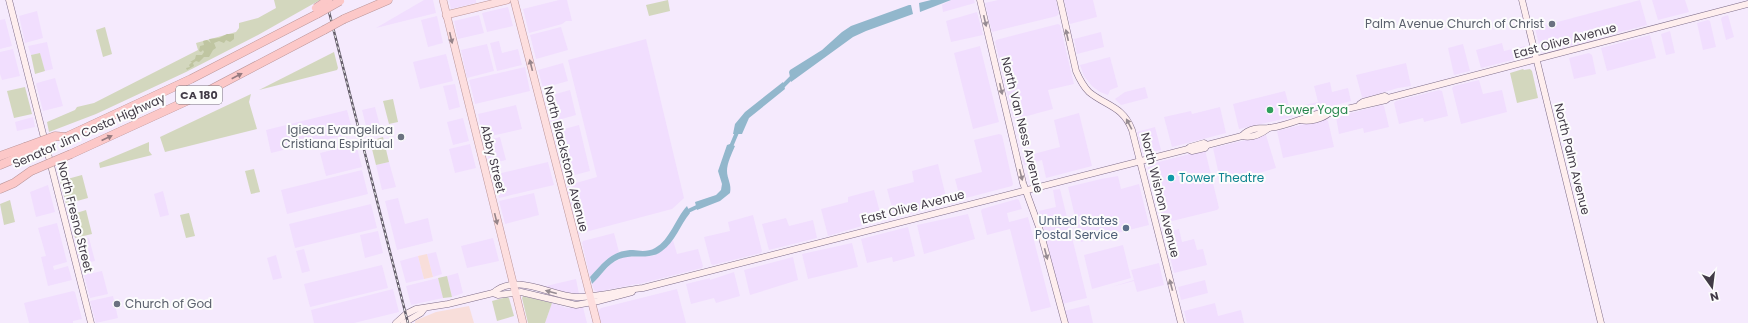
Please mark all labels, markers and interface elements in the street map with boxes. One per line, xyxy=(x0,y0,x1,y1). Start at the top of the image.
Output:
place label: Palm Avenue Church of Christ xyxy=(1365,15,1544,32)
one-way arrow xyxy=(982,16,988,28)
street label: East Olive Avenue xyxy=(1512,19,1618,62)
marker: Palm Avenue Church of Christ xyxy=(1547,19,1557,29)
one-way arrow xyxy=(1064,29,1070,42)
one-way arrow xyxy=(449,32,455,44)
street label: North Van Ness Avenue xyxy=(997,55,1048,195)
one-way arrow xyxy=(528,58,534,70)
one-way arrow xyxy=(231,73,242,79)
one-way arrow xyxy=(998,83,1004,95)
street label: North Blackstone Avenue xyxy=(540,84,593,233)
road number: CA 180 xyxy=(176,86,222,104)
street label: Senator Jim Costa Highway xyxy=(10,89,168,172)
place label: Tower Yoga xyxy=(1278,101,1348,118)
street label: North Palm Avenue xyxy=(1550,101,1595,216)
marker: Tower Yoga xyxy=(1265,105,1275,115)
one-way arrow xyxy=(1126,118,1132,130)
place label: Igieca Evangelica Cristiana Espiritual xyxy=(282,121,393,152)
street label: Abby Street xyxy=(477,123,510,195)
street label: North Wishon Avenue xyxy=(1137,131,1184,259)
marker: Igieca Evangelica Cristiana Espiritual xyxy=(396,132,406,142)
one-way arrow xyxy=(101,135,112,141)
street label: North Fresno Street xyxy=(53,160,97,274)
place label: Tower Theatre xyxy=(1179,169,1264,186)
one-way arrow xyxy=(1018,170,1024,182)
marker: Tower Theatre xyxy=(1166,173,1176,183)
street label: East Olive Avenue xyxy=(859,185,966,228)
place label: United States Postal Service xyxy=(1035,212,1118,243)
one-way arrow xyxy=(493,213,499,225)
marker: United States Postal Service xyxy=(1121,223,1131,233)
one-way arrow xyxy=(1044,247,1050,260)
north arrow xyxy=(1692,267,1732,307)
one-way arrow xyxy=(1168,279,1174,291)
text: N xyxy=(1708,288,1720,305)
one-way arrow xyxy=(545,289,557,295)
place label: Church of God xyxy=(125,295,212,312)
marker: Church of God xyxy=(112,299,122,309)

